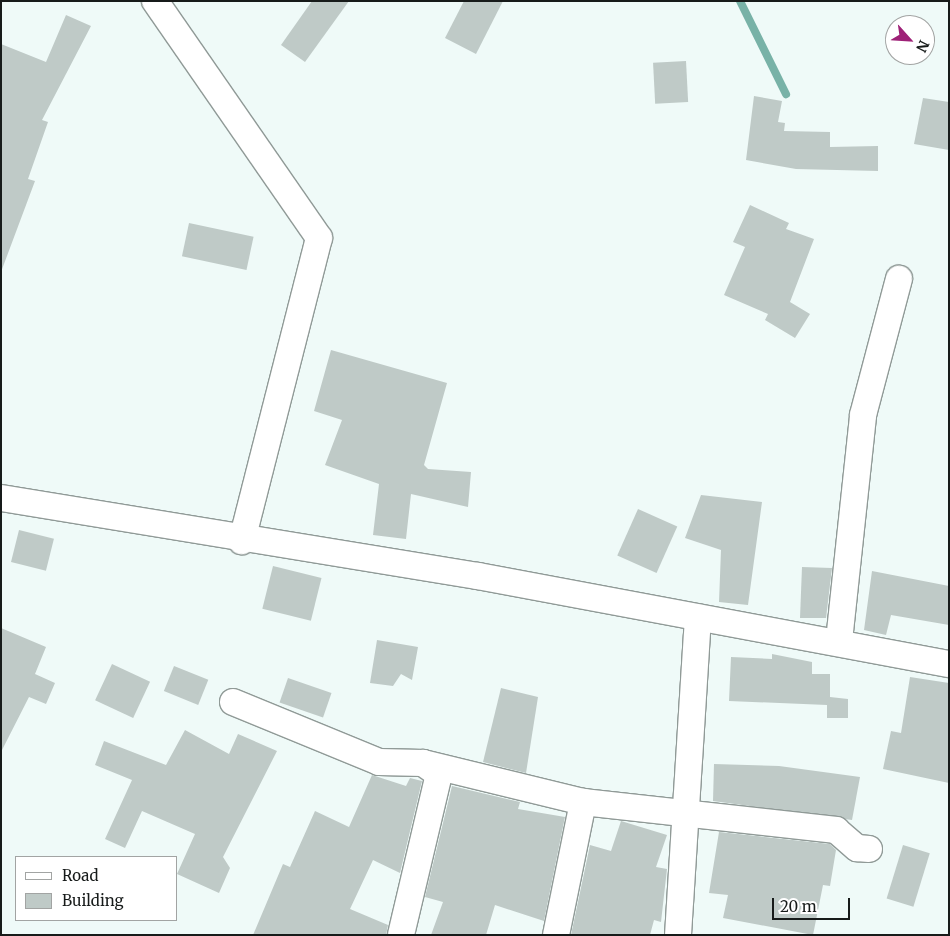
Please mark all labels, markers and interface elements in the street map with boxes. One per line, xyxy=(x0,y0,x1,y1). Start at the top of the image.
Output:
north arrow xyxy=(885,15,935,65)
text: N xyxy=(912,37,933,55)
legend xyxy=(15,856,178,921)
text: Road xyxy=(62,866,98,885)
scale bar xyxy=(775,888,852,920)
text: Building xyxy=(62,891,124,910)
text: 20 m xyxy=(780,897,817,916)

